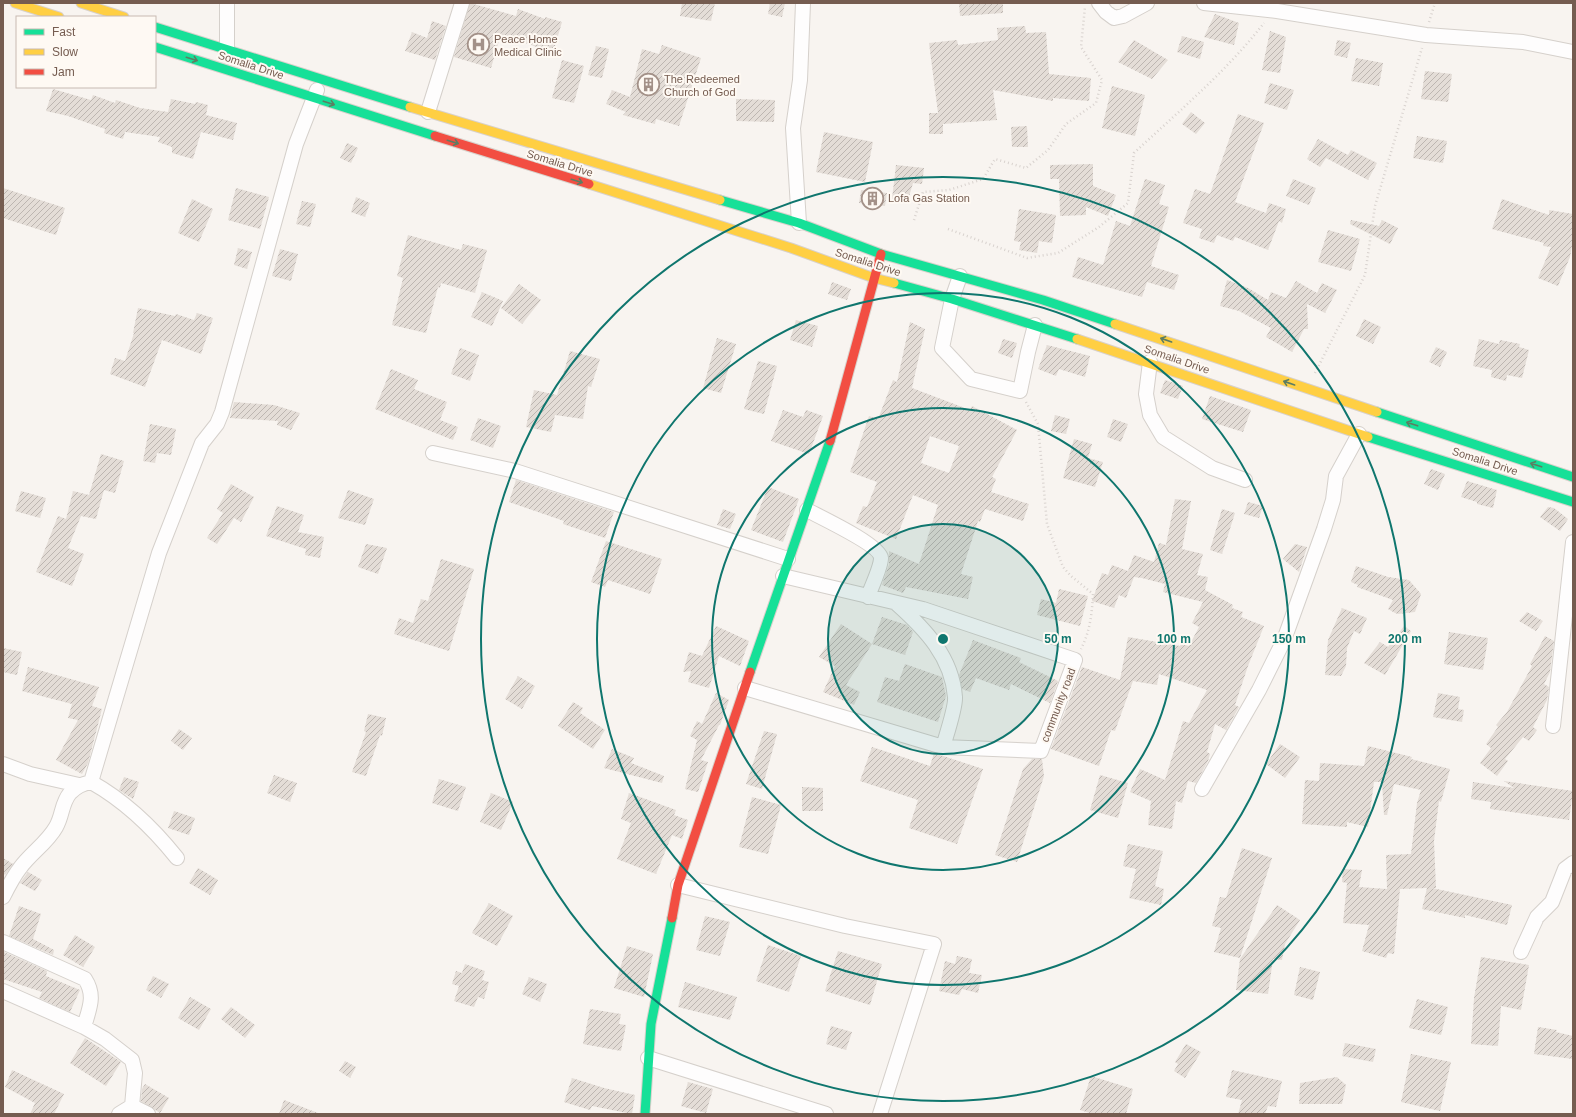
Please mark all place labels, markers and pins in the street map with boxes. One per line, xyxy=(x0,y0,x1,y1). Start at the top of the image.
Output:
hospital icon: Peace Home Medical Clinic xyxy=(466,32,492,58)
place label: Peace Home Medical Clinic xyxy=(494,33,562,58)
building icon: The Redeemed Church of God xyxy=(636,72,662,98)
place label: The Redeemed Church of God xyxy=(664,73,740,98)
building icon: Lofa Gas Station xyxy=(860,185,886,211)
place label: Lofa Gas Station xyxy=(888,192,970,204)
centre of rings xyxy=(936,632,950,646)

